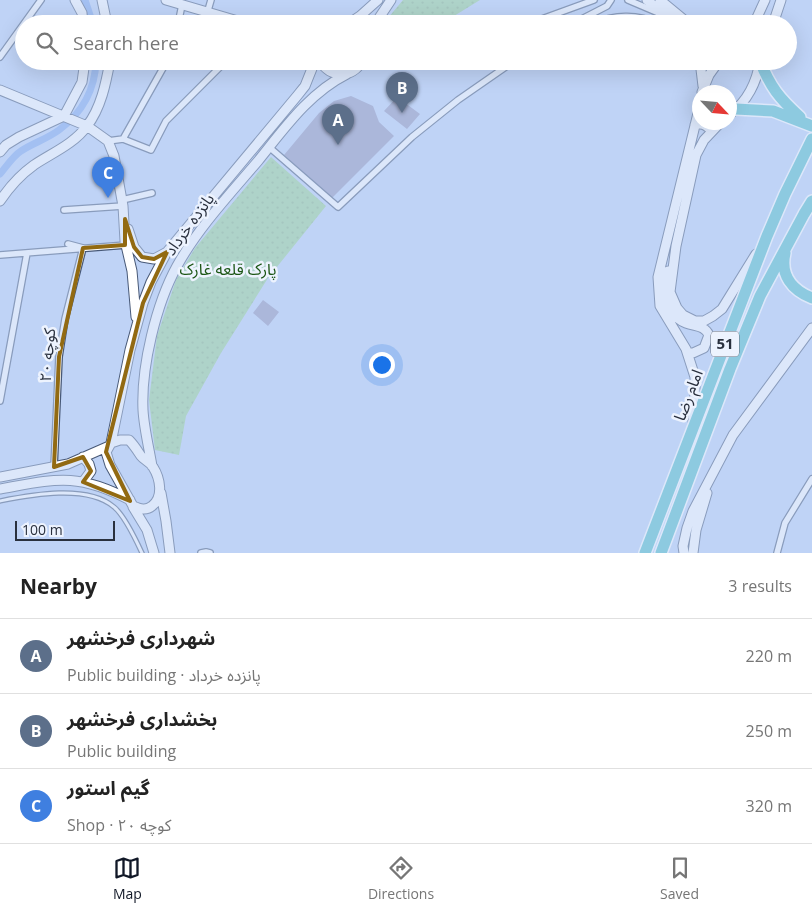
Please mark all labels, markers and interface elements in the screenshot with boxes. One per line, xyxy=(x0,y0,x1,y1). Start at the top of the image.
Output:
search box xyxy=(15,15,797,70)
icon: search xyxy=(33,29,61,57)
text: Search here xyxy=(73,30,179,56)
pin: B xyxy=(386,72,418,113)
north arrow xyxy=(692,85,737,130)
pin: A xyxy=(322,104,354,145)
pin: C xyxy=(92,157,124,198)
street label: پانزده خرداد xyxy=(159,188,219,260)
park label: پارک قلعه غارک xyxy=(179,258,277,280)
street label: کوچه ۲۰ xyxy=(34,327,60,383)
road number: 51 xyxy=(711,332,739,356)
your location xyxy=(369,352,395,378)
street label: امام رضا xyxy=(668,366,710,425)
scale bar xyxy=(15,518,115,541)
text: 100 m xyxy=(22,520,63,539)
text: Nearby xyxy=(20,572,97,600)
text: 3 results xyxy=(728,575,792,597)
text: شهرداری فرخشهر xyxy=(67,625,215,651)
text: A xyxy=(30,645,42,667)
text: 220 m xyxy=(746,645,792,667)
text: Public building · پانزده خرداد xyxy=(67,664,261,686)
text: بخشداری فرخشهر xyxy=(67,706,217,732)
text: B xyxy=(31,720,41,742)
text: 250 m xyxy=(746,720,792,742)
text: Public building xyxy=(67,740,176,762)
text: گیم استور xyxy=(67,775,150,801)
text: C xyxy=(31,795,41,817)
text: 320 m xyxy=(746,795,792,817)
text: Shop · کوچه ۲۰ xyxy=(67,814,171,836)
tab: Map xyxy=(113,854,142,903)
tab: Directions xyxy=(368,854,434,903)
tab: Saved xyxy=(660,854,699,903)

